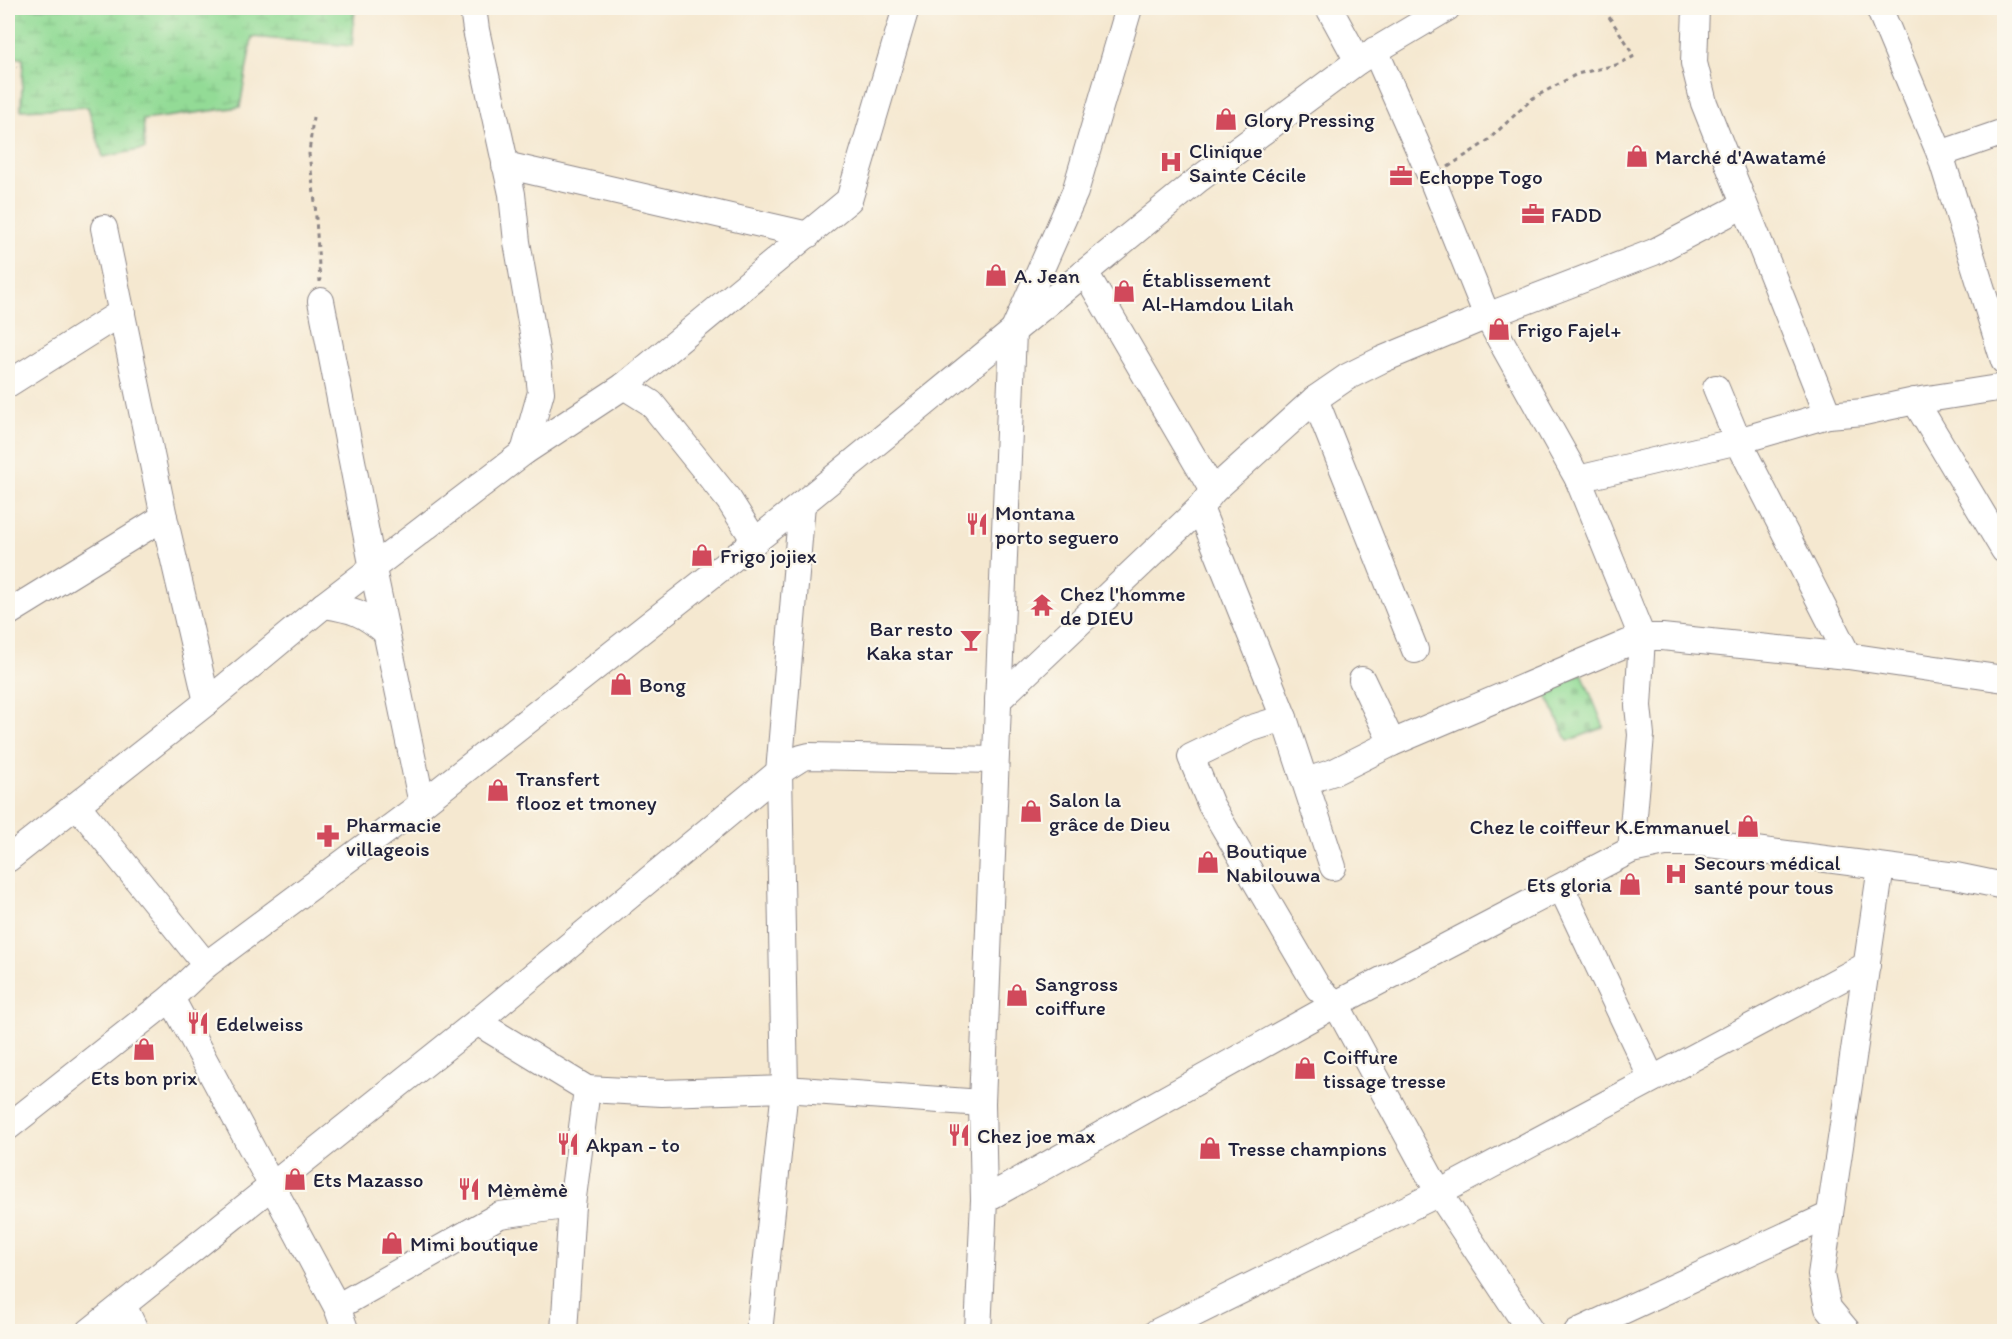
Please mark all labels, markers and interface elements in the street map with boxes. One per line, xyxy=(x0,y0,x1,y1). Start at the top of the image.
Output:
shop icon: Glory Pressing xyxy=(1213,106,1239,132)
place label: Glory Pressing xyxy=(1244,107,1375,132)
place label: Clinique Sainte Cécile xyxy=(1189,138,1306,187)
shop icon: Marché d'Awatamé xyxy=(1624,143,1650,169)
place label: Marché d'Awatamé xyxy=(1655,144,1826,169)
hospital icon: Clinique Sainte Cécile xyxy=(1158,149,1184,175)
office icon: Echoppe Togo xyxy=(1388,163,1414,189)
place label: Echoppe Togo xyxy=(1419,164,1543,189)
office icon: FADD xyxy=(1520,201,1546,227)
place label: FADD xyxy=(1551,202,1602,227)
shop icon: A. Jean xyxy=(983,262,1009,288)
place label: A. Jean xyxy=(1014,263,1080,288)
place label: Établissement Al-Hamdou Lilah xyxy=(1142,267,1294,316)
shop icon: Établissement Al-Hamdou Lilah xyxy=(1111,278,1137,304)
shop icon: Frigo Fajel+ xyxy=(1486,316,1512,342)
place label: Frigo Fajel+ xyxy=(1517,317,1622,342)
place label: Montana porto seguero xyxy=(995,500,1119,549)
restaurant icon: Montana porto seguero xyxy=(964,511,990,537)
shop icon: Frigo jojiex xyxy=(689,542,715,568)
place label: Frigo jojiex xyxy=(720,543,817,568)
place label: Chez l'homme de DIEU xyxy=(1060,581,1186,630)
temple icon: Chez l'homme de DIEU xyxy=(1029,592,1055,618)
place label: Bar resto Kaka star xyxy=(866,616,954,665)
bar icon: Bar resto Kaka star xyxy=(958,627,984,653)
shop icon: Bong xyxy=(608,671,634,697)
place label: Bong xyxy=(639,672,686,697)
place label: Transfert flooz et tmoney xyxy=(516,766,657,815)
shop icon: Transfert flooz et tmoney xyxy=(485,777,511,803)
place label: Salon la grâce de Dieu xyxy=(1049,787,1170,836)
shop icon: Salon la grâce de Dieu xyxy=(1018,798,1044,824)
place label: Pharmacie villageois xyxy=(346,812,441,861)
shop icon: Chez le coiffeur K.Emmanuel xyxy=(1735,813,1761,839)
place label: Chez le coiffeur K.Emmanuel xyxy=(1470,814,1730,839)
pharmacy icon: Pharmacie villageois xyxy=(315,823,341,849)
place label: Boutique Nabilouwa xyxy=(1226,838,1320,887)
shop icon: Boutique Nabilouwa xyxy=(1195,849,1221,875)
place label: Secours médical santé pour tous xyxy=(1694,850,1841,899)
hospital icon: Secours médical santé pour tous xyxy=(1663,861,1689,887)
shop icon: Ets gloria xyxy=(1617,871,1643,897)
place label: Ets gloria xyxy=(1527,872,1612,897)
place label: Sangross coiffure xyxy=(1035,971,1118,1020)
shop icon: Sangross coiffure xyxy=(1004,982,1030,1008)
restaurant icon: Edelweiss xyxy=(185,1010,211,1036)
place label: Edelweiss xyxy=(216,1011,303,1036)
shop icon: Ets bon prix xyxy=(131,1036,157,1062)
place label: Coiffure tissage tresse xyxy=(1323,1044,1446,1093)
shop icon: Coiffure tissage tresse xyxy=(1292,1055,1318,1081)
place label: Ets bon prix xyxy=(91,1065,198,1090)
restaurant icon: Chez joe max xyxy=(946,1122,972,1148)
place label: Chez joe max xyxy=(977,1123,1095,1148)
restaurant icon: Akpan - to xyxy=(555,1131,581,1157)
place label: Akpan - to xyxy=(586,1132,680,1157)
shop icon: Tresse champions xyxy=(1197,1135,1223,1161)
place label: Tresse champions xyxy=(1228,1136,1387,1161)
shop icon: Ets Mazasso xyxy=(282,1166,308,1192)
place label: Ets Mazasso xyxy=(313,1167,423,1192)
restaurant icon: Mèmèmè xyxy=(456,1176,482,1202)
place label: Mèmèmè xyxy=(487,1177,568,1202)
shop icon: Mimi boutique xyxy=(379,1230,405,1256)
place label: Mimi boutique xyxy=(410,1231,539,1256)

